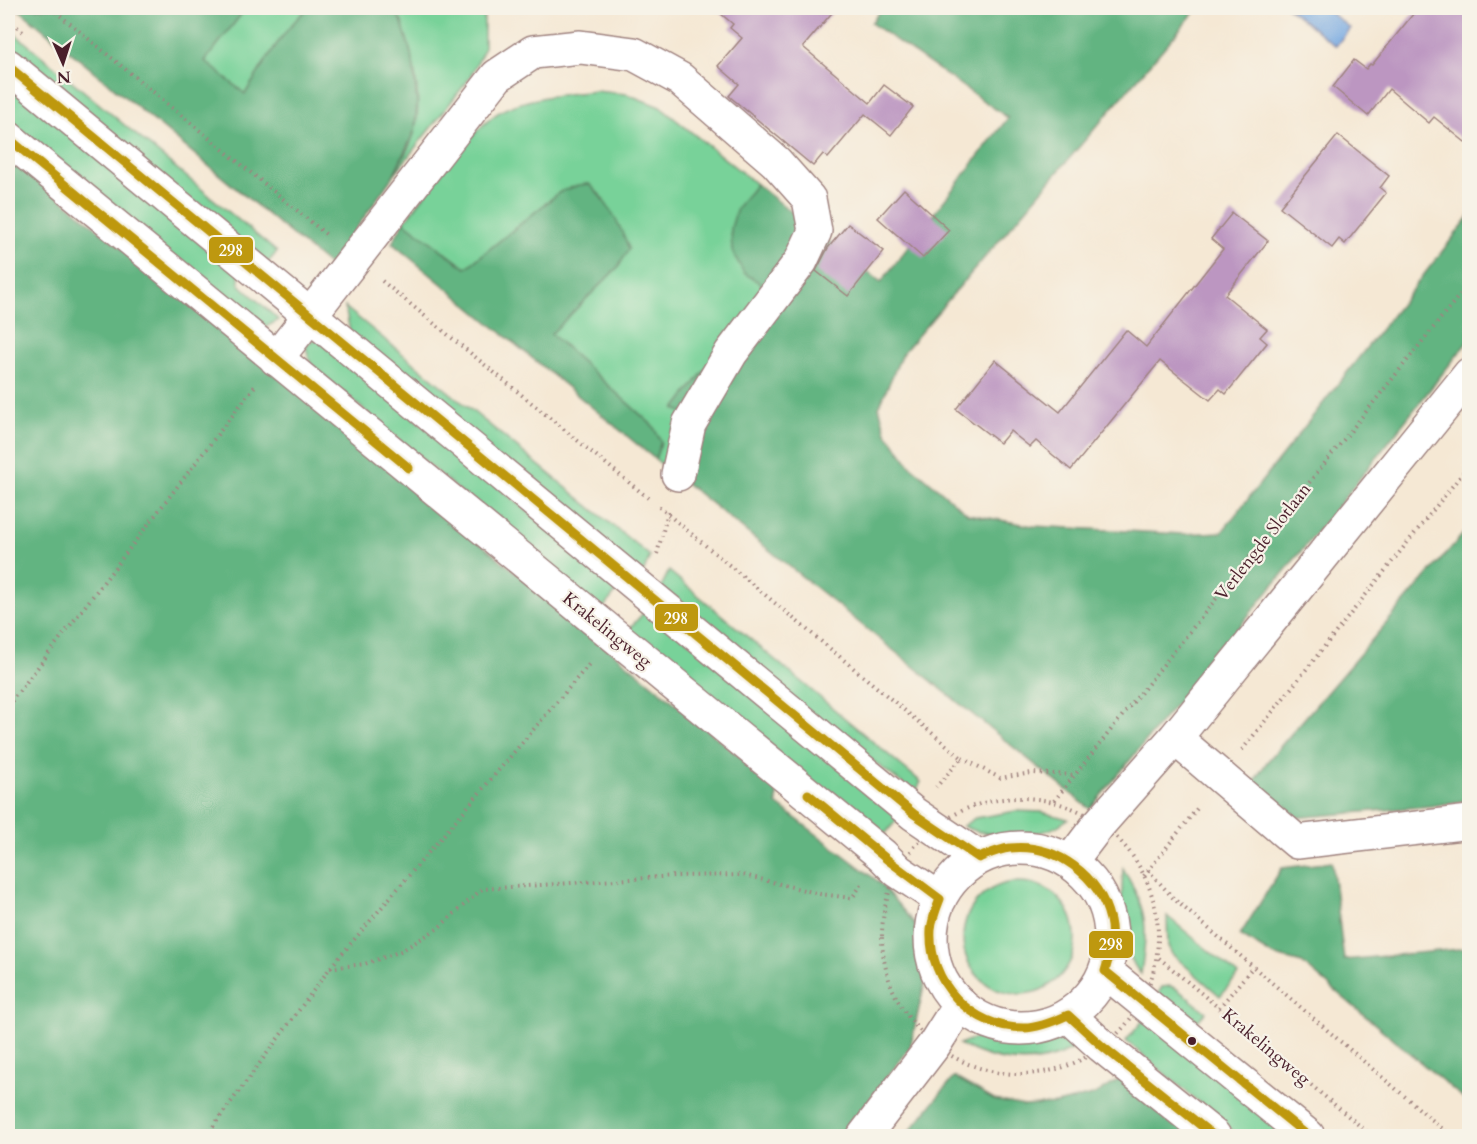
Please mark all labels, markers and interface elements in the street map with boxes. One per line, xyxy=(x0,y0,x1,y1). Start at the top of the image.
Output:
north arrow xyxy=(33,33,93,93)
text: N xyxy=(56,66,71,88)
line badge: 298 xyxy=(208,236,254,264)
text: 298 xyxy=(219,240,243,262)
street label: Verlengde Slotlaan xyxy=(1209,477,1317,606)
street label: Krakelingweg xyxy=(557,586,658,674)
line badge: 298 xyxy=(654,603,699,632)
text: 298 xyxy=(664,608,688,630)
line badge: 298 xyxy=(1088,930,1134,959)
text: 298 xyxy=(1099,934,1123,956)
street label: Krakelingweg xyxy=(1217,1003,1316,1092)
unlabelled marker xyxy=(1186,1035,1198,1047)

